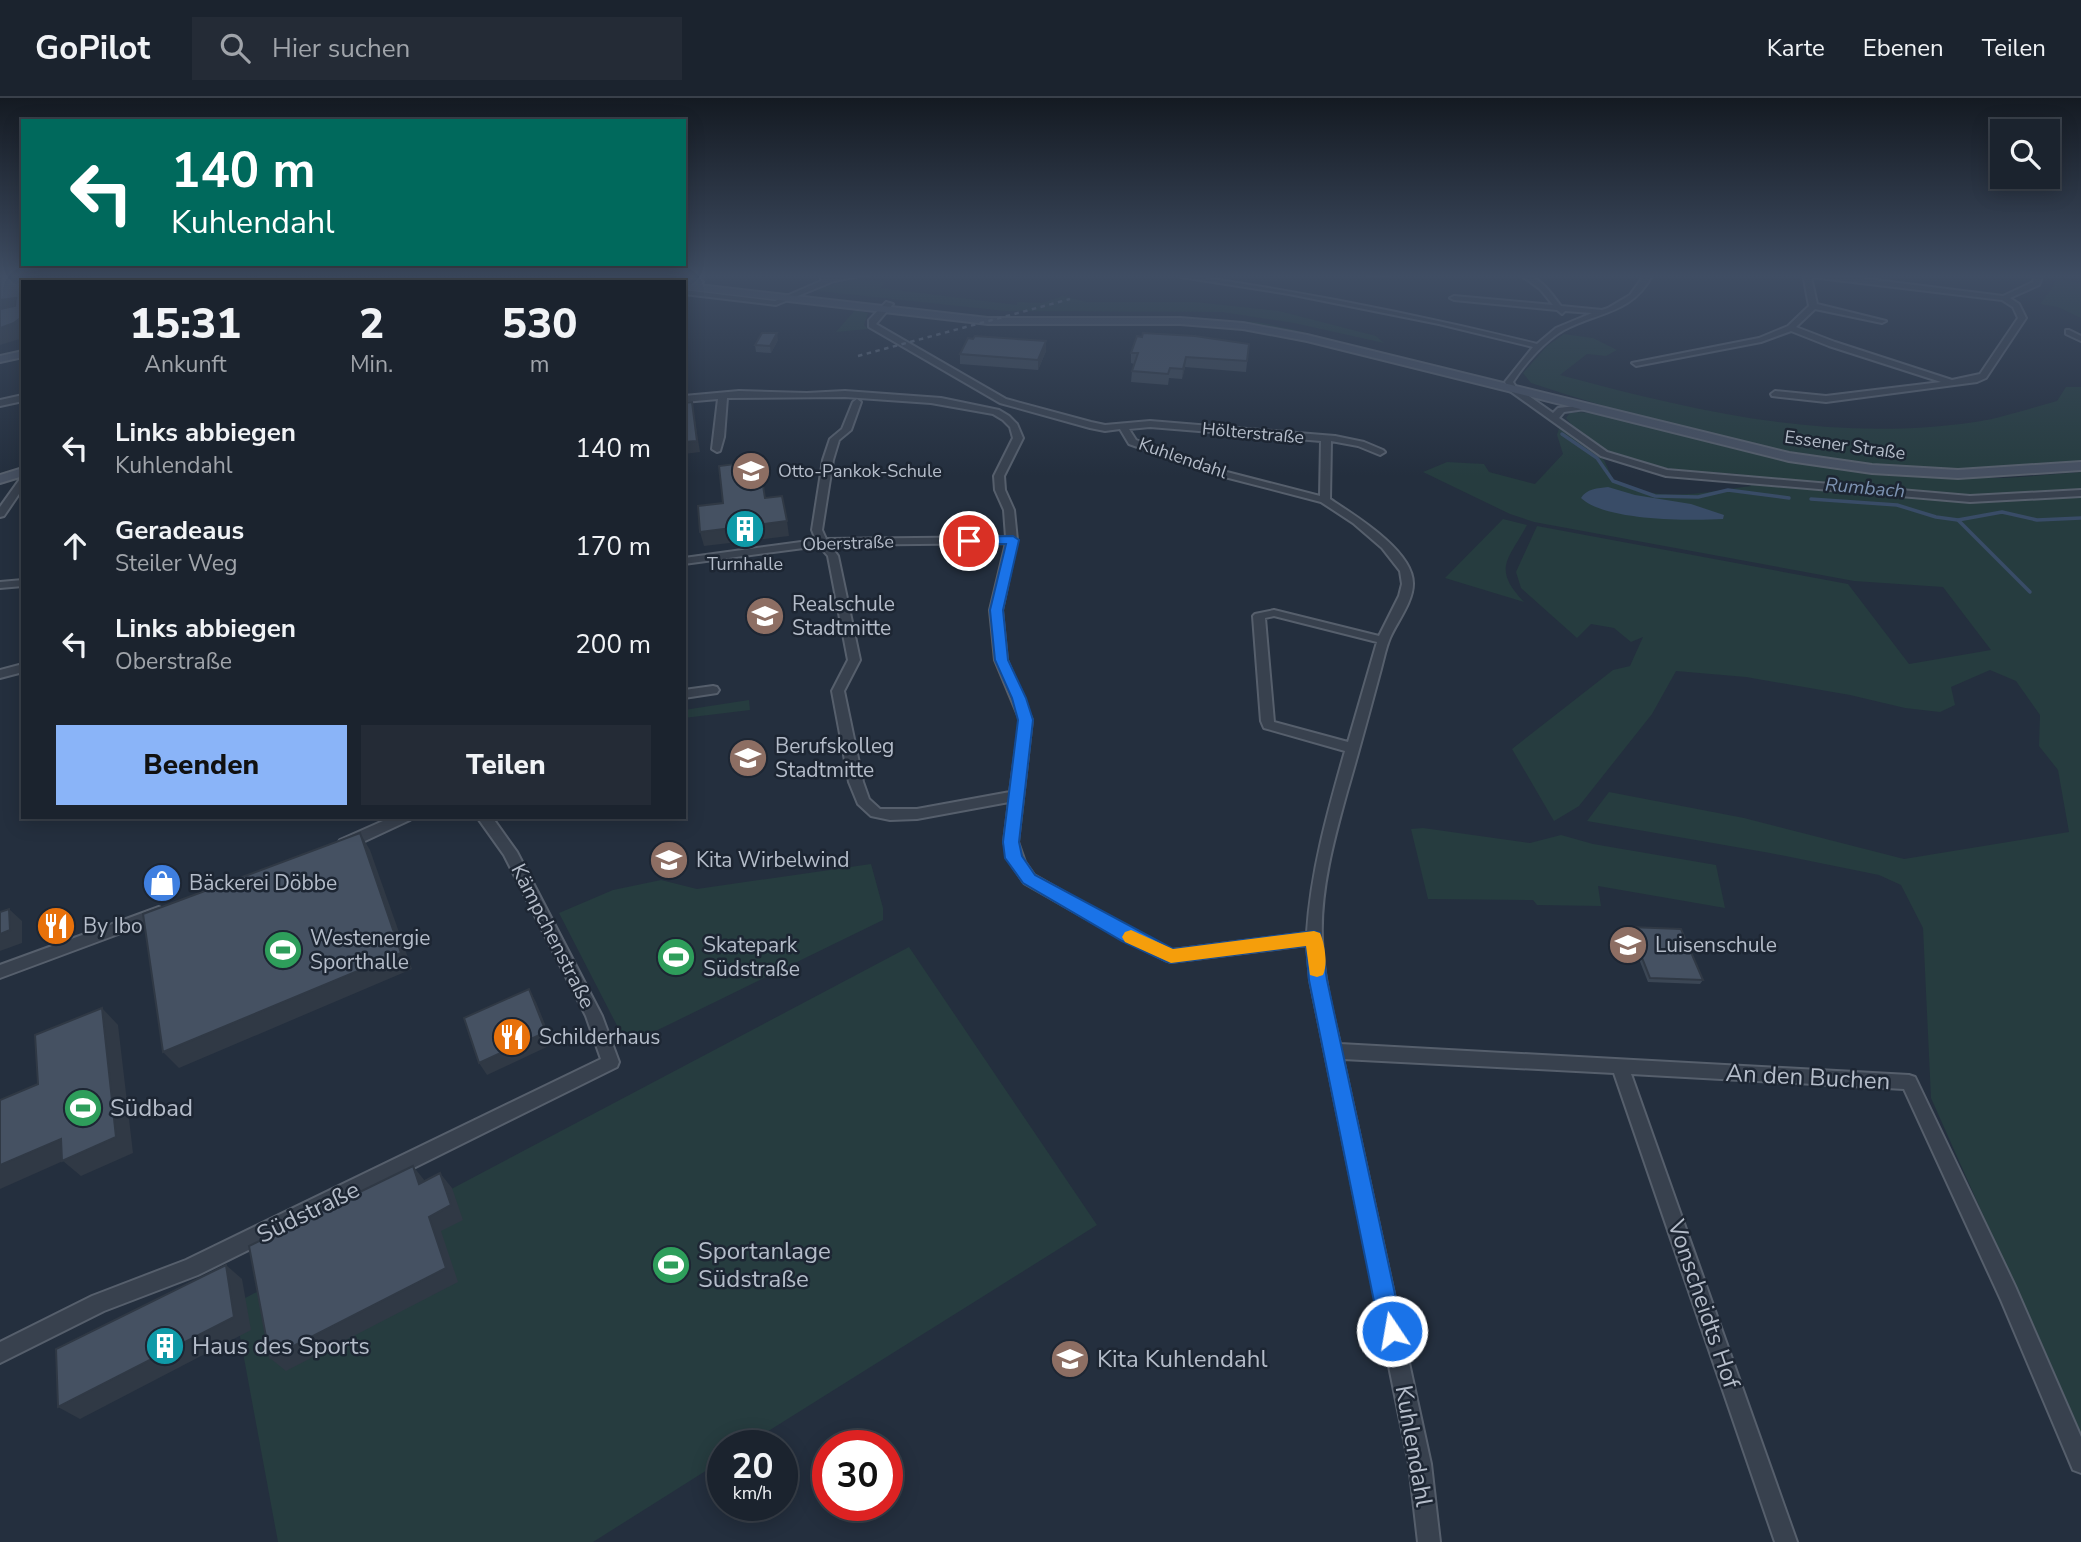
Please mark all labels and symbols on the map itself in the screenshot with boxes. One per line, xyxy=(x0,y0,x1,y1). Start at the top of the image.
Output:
street label: Hölterstraße xyxy=(1201,417,1305,449)
street label: Essener Straße xyxy=(1783,425,1907,465)
street label: Kuhlendahl xyxy=(1136,432,1231,485)
school or university icon: Otto-Pankok-Schule xyxy=(730,450,772,492)
place label: Otto-Pankok-Schule xyxy=(778,459,942,483)
water label: Rumbach xyxy=(1824,472,1906,504)
building icon: Turnhalle xyxy=(724,508,766,550)
pin xyxy=(939,511,999,571)
street label: Oberstraße xyxy=(802,529,894,557)
place label: Turnhalle xyxy=(707,552,783,576)
place label: Realschule Stadtmitte xyxy=(792,590,895,642)
school or university icon: Realschule Stadtmitte xyxy=(744,595,786,637)
place label: Berufskolleg Stadtmitte xyxy=(775,732,894,784)
school or university icon: Berufskolleg Stadtmitte xyxy=(727,737,769,779)
school or university icon: Kita Wirbelwind xyxy=(648,839,690,881)
place label: Kita Wirbelwind xyxy=(696,846,849,874)
street label: Kämpchenstraße xyxy=(504,859,602,1013)
shop icon: Bäckerei Döbbe xyxy=(141,862,183,904)
place label: Bäckerei Döbbe xyxy=(189,869,337,897)
restaurant icon: By Ibo xyxy=(35,905,77,947)
place label: By Ibo xyxy=(83,912,143,940)
place label: Westenergie Sporthalle xyxy=(310,924,430,976)
school or university icon: Luisenschule xyxy=(1607,924,1649,966)
sports icon: Westenergie Sporthalle xyxy=(262,929,304,971)
place label: Skatepark Südstraße xyxy=(703,931,800,983)
place label: Luisenschule xyxy=(1655,931,1777,959)
sports icon: Skatepark Südstraße xyxy=(655,936,697,978)
restaurant icon: Schilderhaus xyxy=(491,1016,533,1058)
place label: Schilderhaus xyxy=(539,1023,660,1051)
street label: An den Buchen xyxy=(1725,1057,1891,1097)
sports icon: Südbad xyxy=(62,1087,104,1129)
place label: Südbad xyxy=(110,1092,193,1124)
street label: Südstraße xyxy=(251,1173,365,1251)
street label: Vonscheidts Hof xyxy=(1660,1214,1748,1394)
place label: Sportanlage Südstraße xyxy=(698,1235,831,1295)
sports icon: Sportanlage Südstraße xyxy=(650,1244,692,1286)
position arrow xyxy=(1355,1294,1429,1368)
building icon: Haus des Sports xyxy=(144,1325,186,1367)
place label: Haus des Sports xyxy=(192,1330,370,1362)
school or university icon: Kita Kuhlendahl xyxy=(1049,1338,1091,1380)
place label: Kita Kuhlendahl xyxy=(1097,1343,1268,1375)
street label: Kuhlendahl xyxy=(1388,1383,1440,1509)
speed limit sign: 30 xyxy=(812,1430,903,1521)

